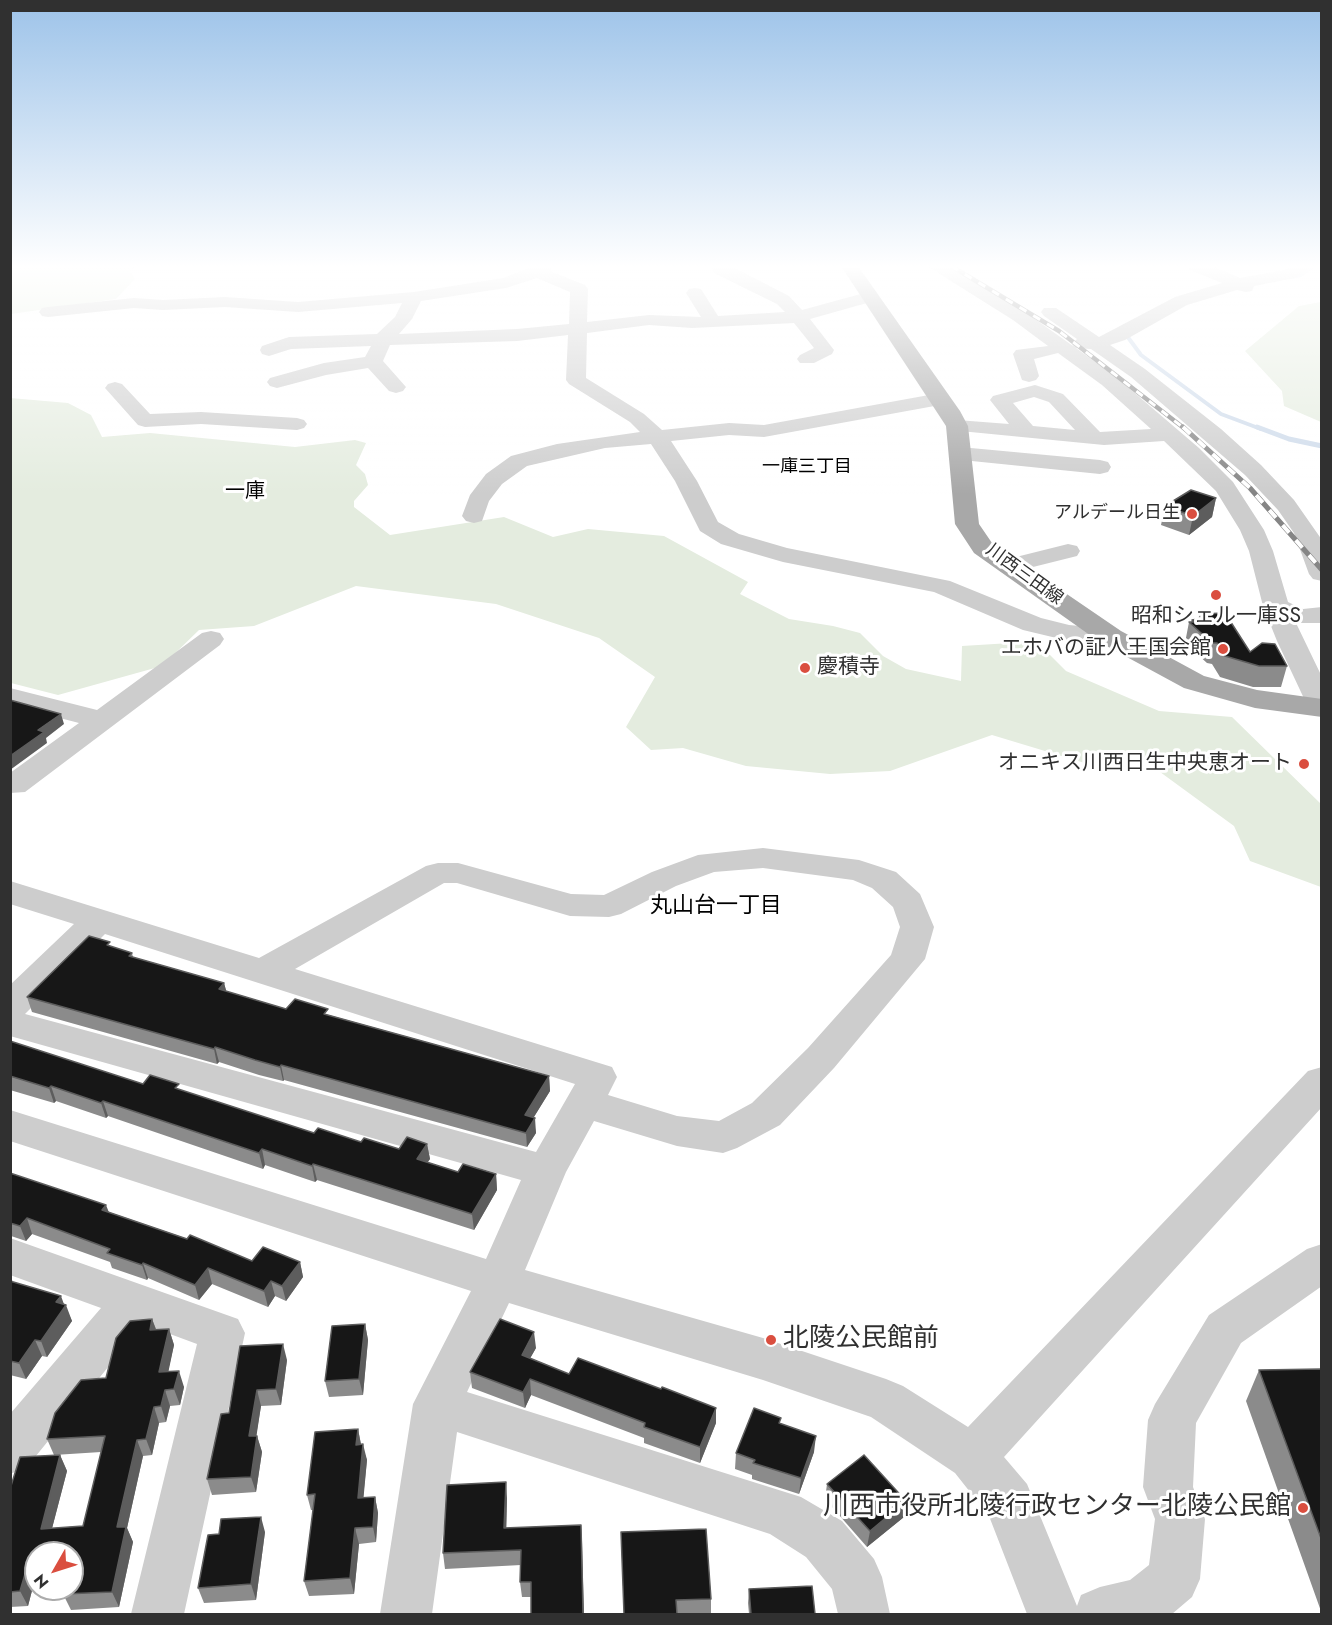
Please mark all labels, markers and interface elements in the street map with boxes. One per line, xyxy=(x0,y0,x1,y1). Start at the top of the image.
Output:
district label: 一庫三丁目 xyxy=(762,457,852,479)
district label: 一庫 xyxy=(225,480,265,504)
place label: アルデール日生 xyxy=(1054,503,1180,525)
marker: アルデール日生 xyxy=(1185,507,1199,521)
street label: 川西三田線 xyxy=(981,540,1067,610)
marker: 昭和シェル一庫SS xyxy=(1209,588,1223,602)
place label: 昭和シェル一庫SS xyxy=(1131,604,1301,630)
place label: エホバの証人王国会館 xyxy=(1001,636,1211,662)
marker: エホバの証人王国会館 xyxy=(1216,642,1230,656)
place label: 慶積寺 xyxy=(817,655,880,681)
marker: 慶積寺 xyxy=(798,661,812,675)
place label: オニキス川西日生中央恵オート xyxy=(998,751,1292,777)
marker: オニキス川西日生中央恵オート xyxy=(1297,757,1311,771)
district label: 丸山台一丁目 xyxy=(650,894,782,920)
place label: 北陵公民館前 xyxy=(783,1324,939,1356)
marker: 北陵公民館前 xyxy=(764,1333,778,1347)
place label: 川西市役所北陵行政センター北陵公民館 xyxy=(823,1492,1291,1524)
marker: 川西市役所北陵行政センター北陵公民館 xyxy=(1296,1501,1310,1515)
north arrow xyxy=(24,1541,84,1601)
text: N xyxy=(28,1569,54,1594)

